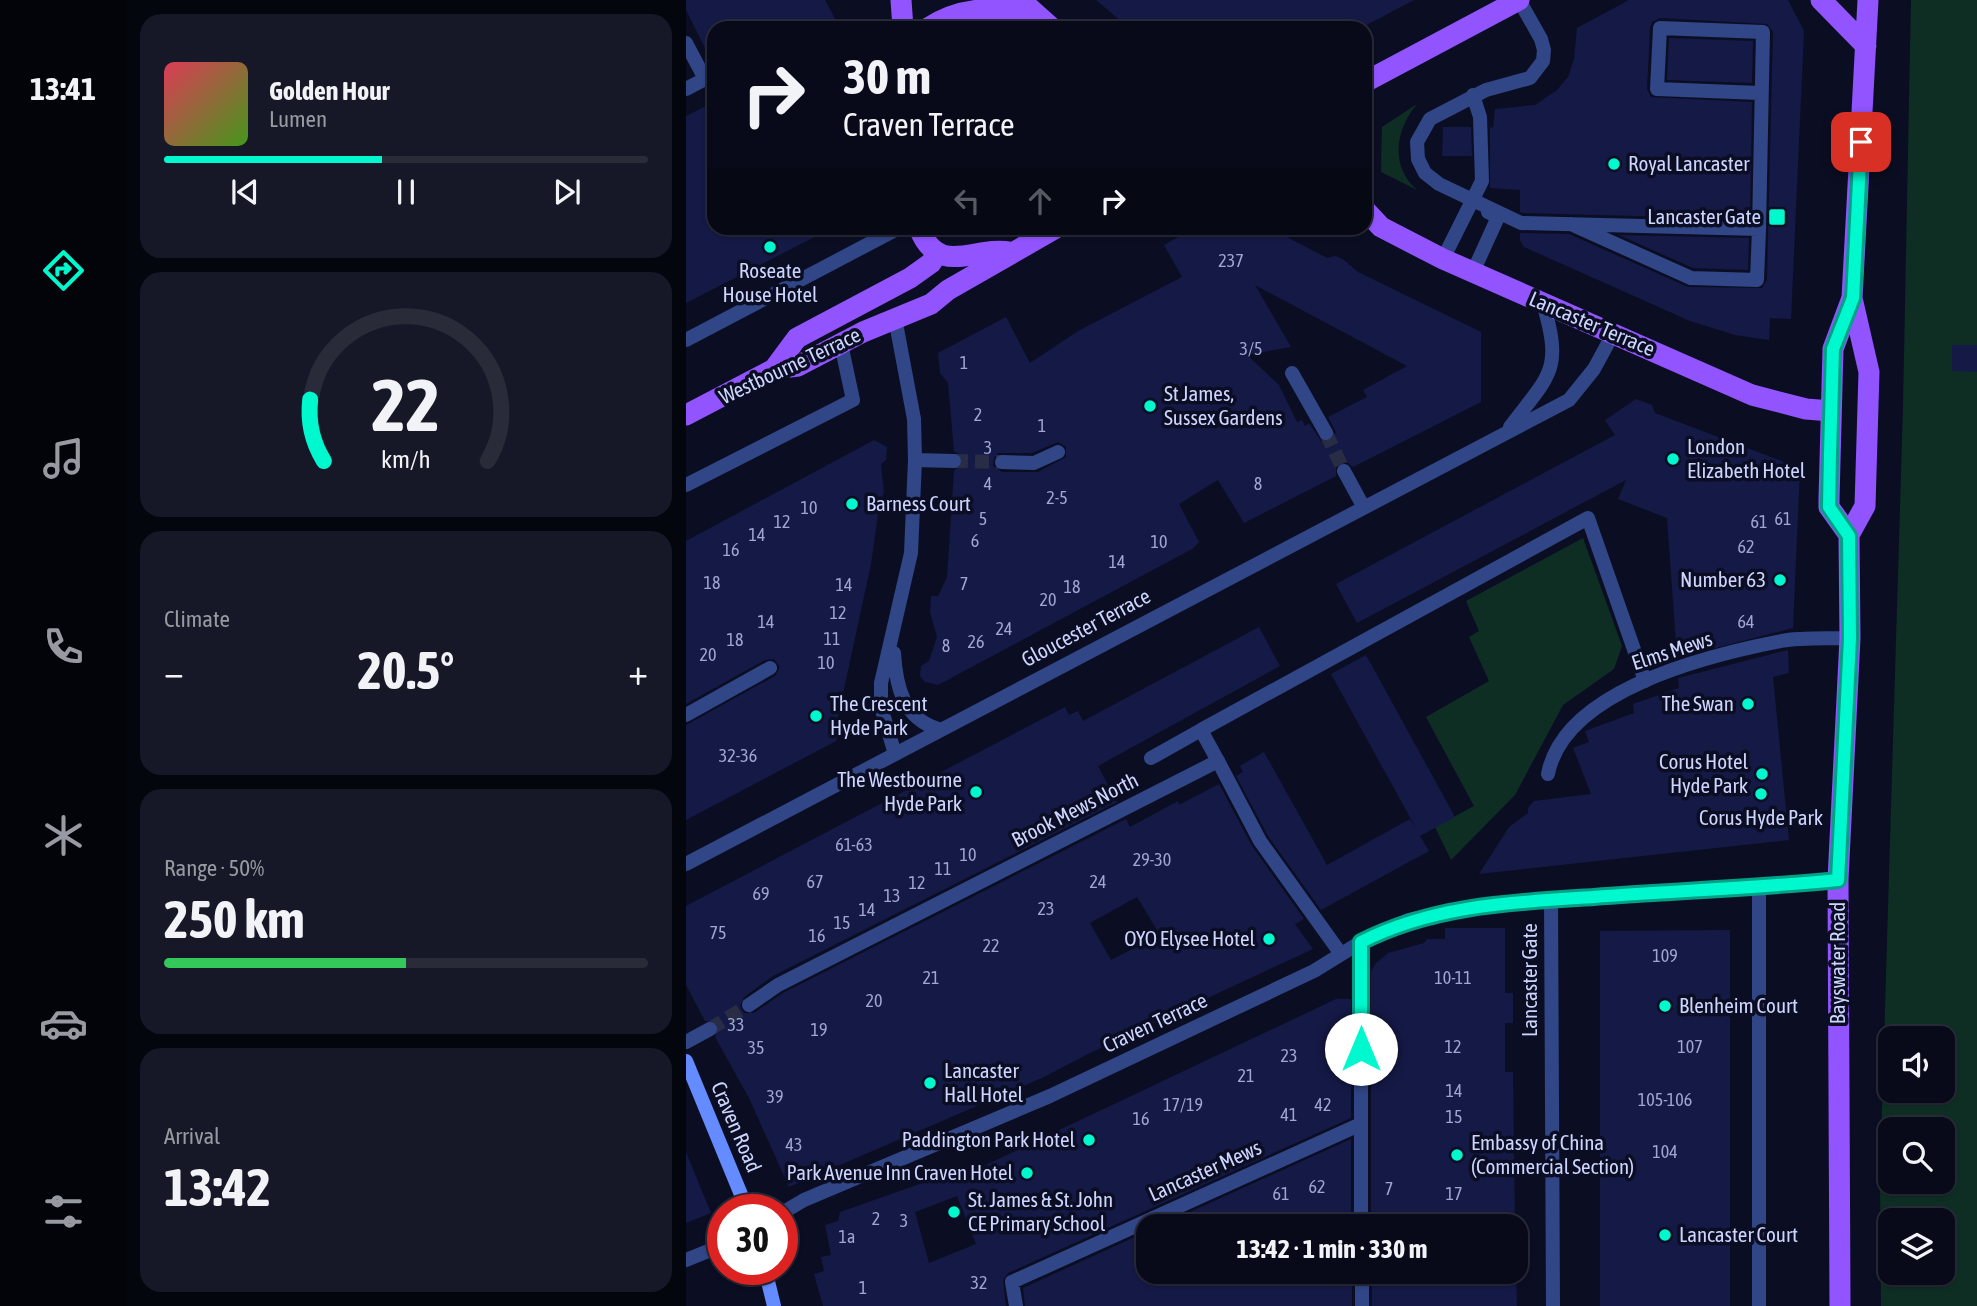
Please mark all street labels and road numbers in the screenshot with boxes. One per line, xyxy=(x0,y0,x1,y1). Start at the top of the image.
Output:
street label: Lancaster Terrace xyxy=(1526,286,1659,360)
street label: Westbourne Terrace xyxy=(715,322,864,408)
street label: Gloucester Terrace xyxy=(1017,583,1154,671)
street label: Elms Mews xyxy=(1628,626,1715,674)
street label: Brook Mews North xyxy=(1007,767,1142,851)
street label: Bayswater Road xyxy=(1825,902,1849,1024)
street label: Lancaster Gate xyxy=(1517,923,1541,1037)
street label: Craven Terrace xyxy=(1098,987,1211,1057)
street label: Craven Road xyxy=(707,1078,767,1176)
street label: Lancaster Mews xyxy=(1145,1135,1265,1206)

